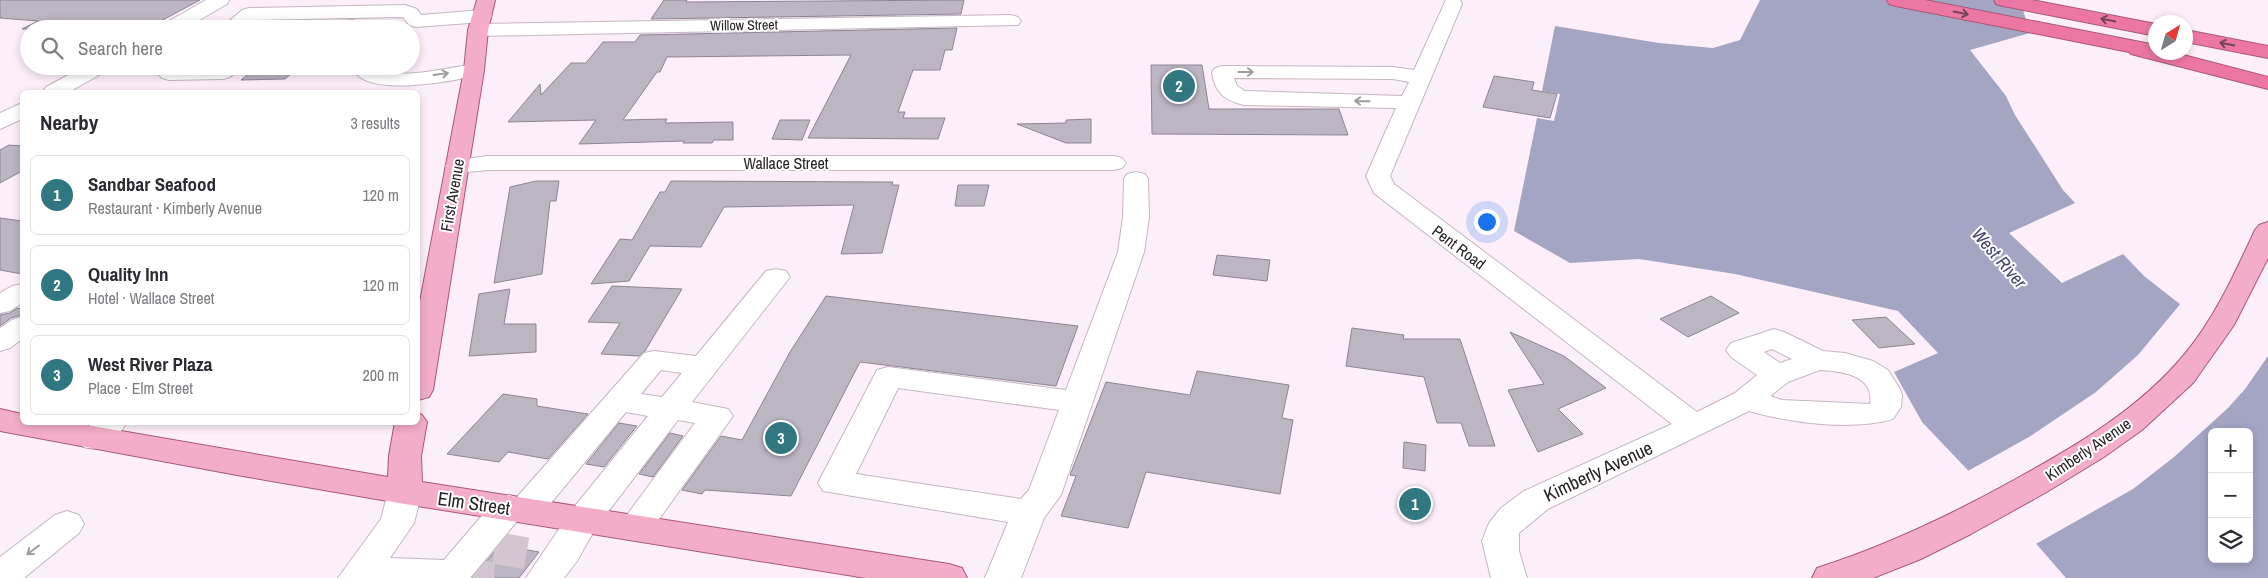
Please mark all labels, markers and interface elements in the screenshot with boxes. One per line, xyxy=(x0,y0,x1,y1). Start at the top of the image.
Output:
one-way arrow xyxy=(1953,9,1969,18)
street label: Willow Street xyxy=(710,15,778,35)
one-way arrow xyxy=(2100,15,2116,25)
north arrow xyxy=(2148,15,2193,60)
search box xyxy=(20,20,420,75)
icon: search xyxy=(38,34,66,62)
text: Search here xyxy=(78,35,163,61)
one-way arrow xyxy=(2219,38,2235,48)
pin: 2 xyxy=(1163,67,1195,105)
one-way arrow xyxy=(1237,67,1253,77)
one-way arrow xyxy=(433,69,449,79)
one-way arrow xyxy=(1354,96,1370,106)
text: Nearby xyxy=(40,108,98,137)
text: 3 results xyxy=(350,112,400,134)
street label: Wallace Street xyxy=(744,152,829,174)
street label: First Avenue xyxy=(435,157,469,233)
text: Sandbar Seafood xyxy=(88,171,216,197)
text: 1 xyxy=(53,184,61,206)
text: 120 m xyxy=(363,184,399,206)
text: Restaurant · Kimberly Avenue xyxy=(88,197,262,219)
your location xyxy=(1474,209,1500,235)
street label: Pent Road xyxy=(1428,220,1490,274)
water label: West River xyxy=(1966,222,2033,294)
text: Quality Inn xyxy=(88,261,169,287)
text: 2 xyxy=(53,274,61,296)
text: 120 m xyxy=(363,274,399,296)
text: Hotel · Wallace Street xyxy=(88,287,214,309)
text: West River Plaza xyxy=(88,351,212,377)
text: 3 xyxy=(53,364,61,386)
text: 200 m xyxy=(363,364,399,386)
text: Place · Elm Street xyxy=(88,377,193,399)
street label: Kimberly Avenue xyxy=(2041,412,2135,486)
pin: 3 xyxy=(765,419,797,457)
map controls xyxy=(2208,428,2253,563)
button: + xyxy=(2208,428,2253,473)
street label: Kimberly Avenue xyxy=(1539,434,1657,508)
button: − xyxy=(2208,473,2253,518)
street label: Elm Street xyxy=(436,485,512,521)
pin: 1 xyxy=(1399,485,1431,523)
button: layers xyxy=(2208,518,2253,563)
one-way arrow xyxy=(26,545,40,555)

